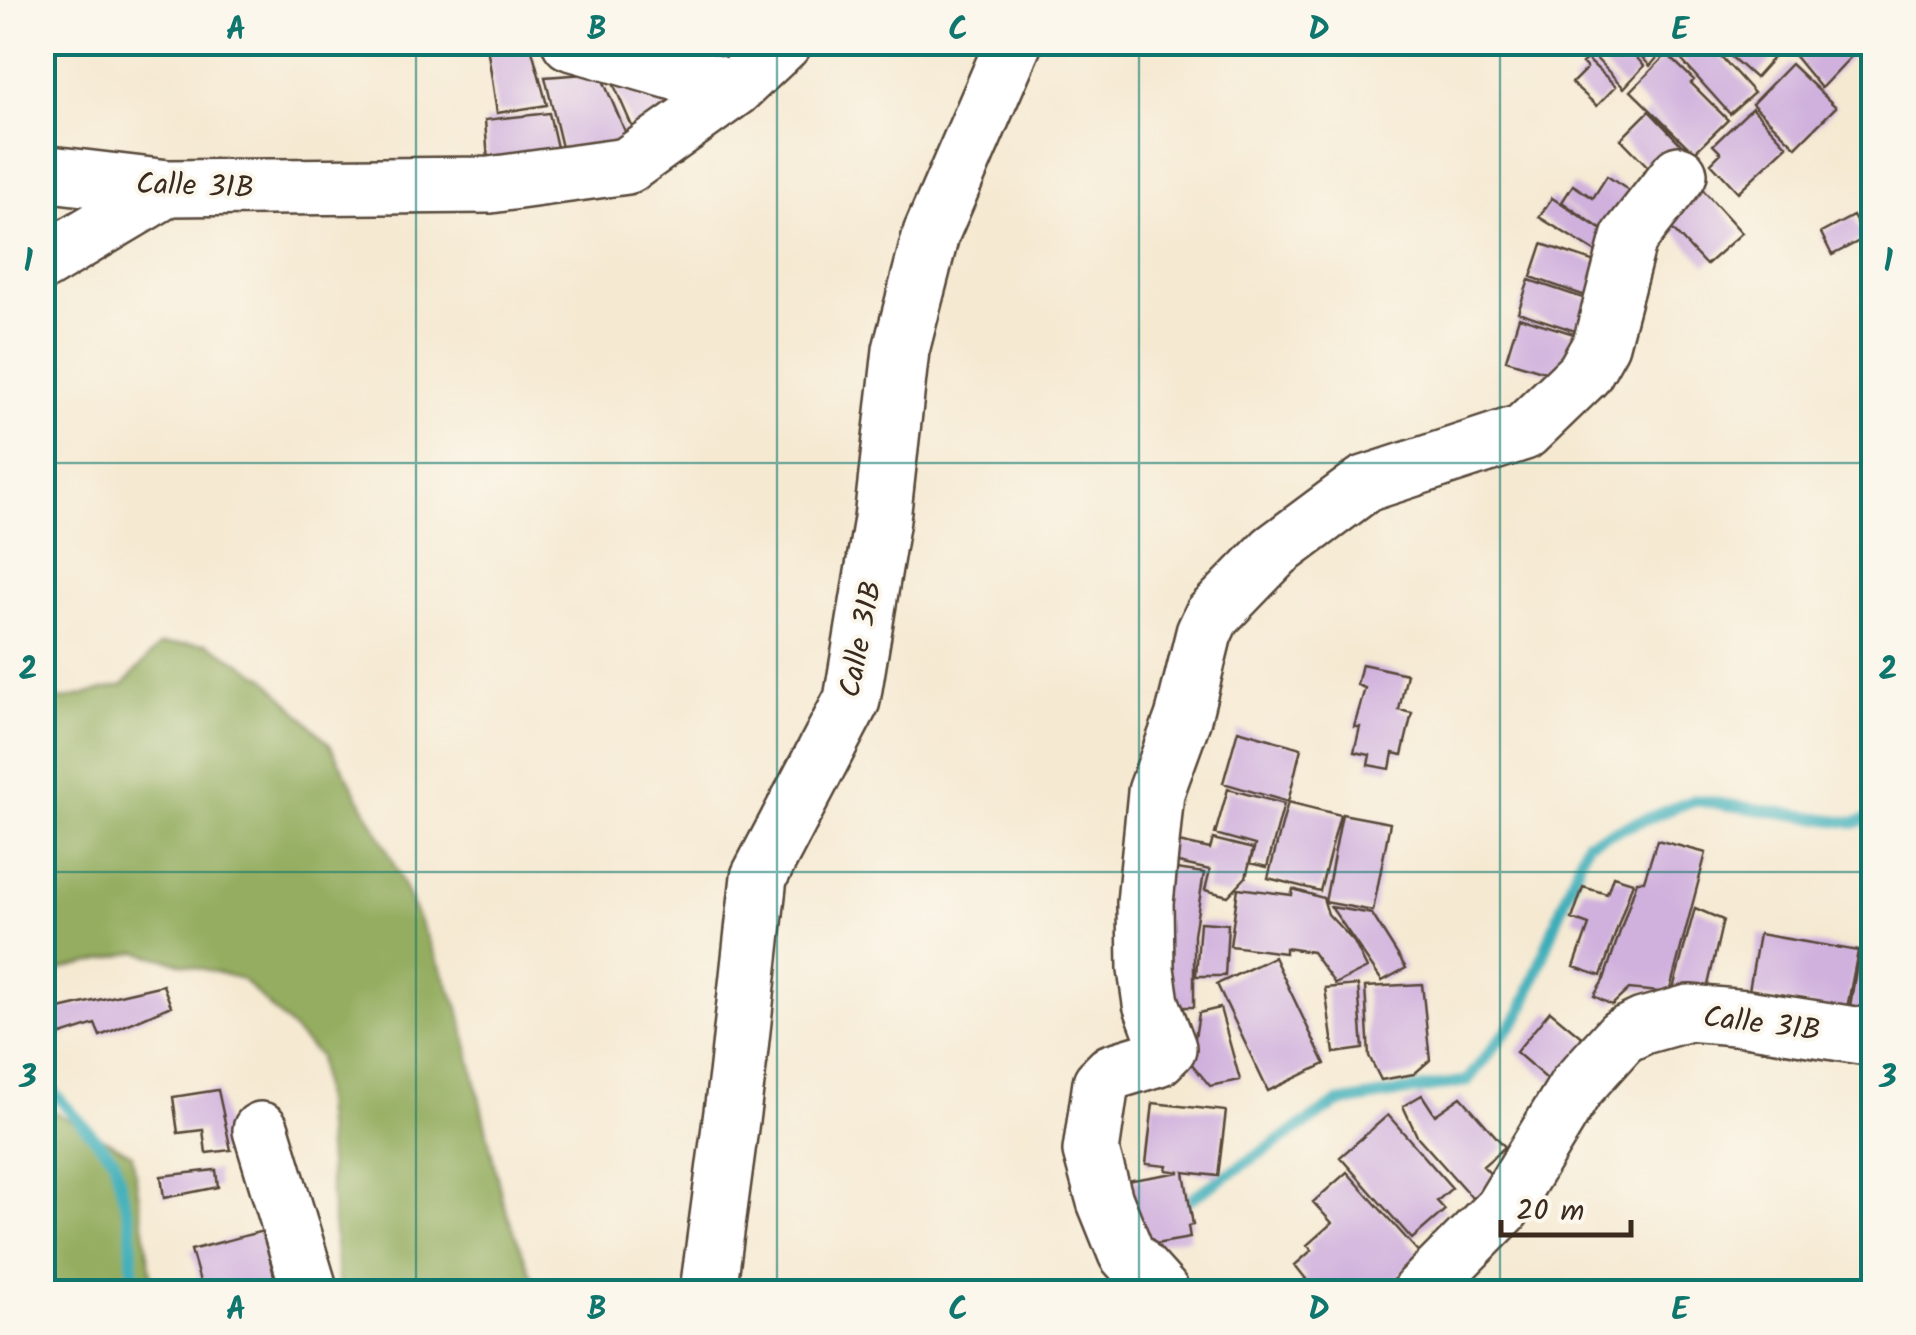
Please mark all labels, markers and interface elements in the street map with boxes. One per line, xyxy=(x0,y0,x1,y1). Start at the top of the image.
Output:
text: A xyxy=(226,5,246,56)
text: B xyxy=(587,5,607,56)
text: C xyxy=(948,5,968,56)
text: D xyxy=(1308,5,1330,56)
text: E xyxy=(1671,5,1690,56)
street label: Calle 31B xyxy=(135,161,255,213)
text: 1 xyxy=(23,237,33,288)
text: 1 xyxy=(1883,237,1893,288)
street label: Calle 31B xyxy=(827,577,897,702)
text: 2 xyxy=(19,645,37,696)
text: 2 xyxy=(1879,645,1897,696)
street label: Calle 31B xyxy=(1700,994,1823,1056)
text: 3 xyxy=(18,1053,37,1104)
text: 3 xyxy=(1878,1053,1897,1104)
scale bar xyxy=(1501,1175,1631,1237)
text: 20 m xyxy=(1516,1188,1584,1236)
text: A xyxy=(226,1285,246,1335)
text: B xyxy=(587,1285,607,1335)
text: C xyxy=(948,1285,968,1335)
text: D xyxy=(1308,1285,1330,1335)
text: E xyxy=(1671,1285,1690,1335)

